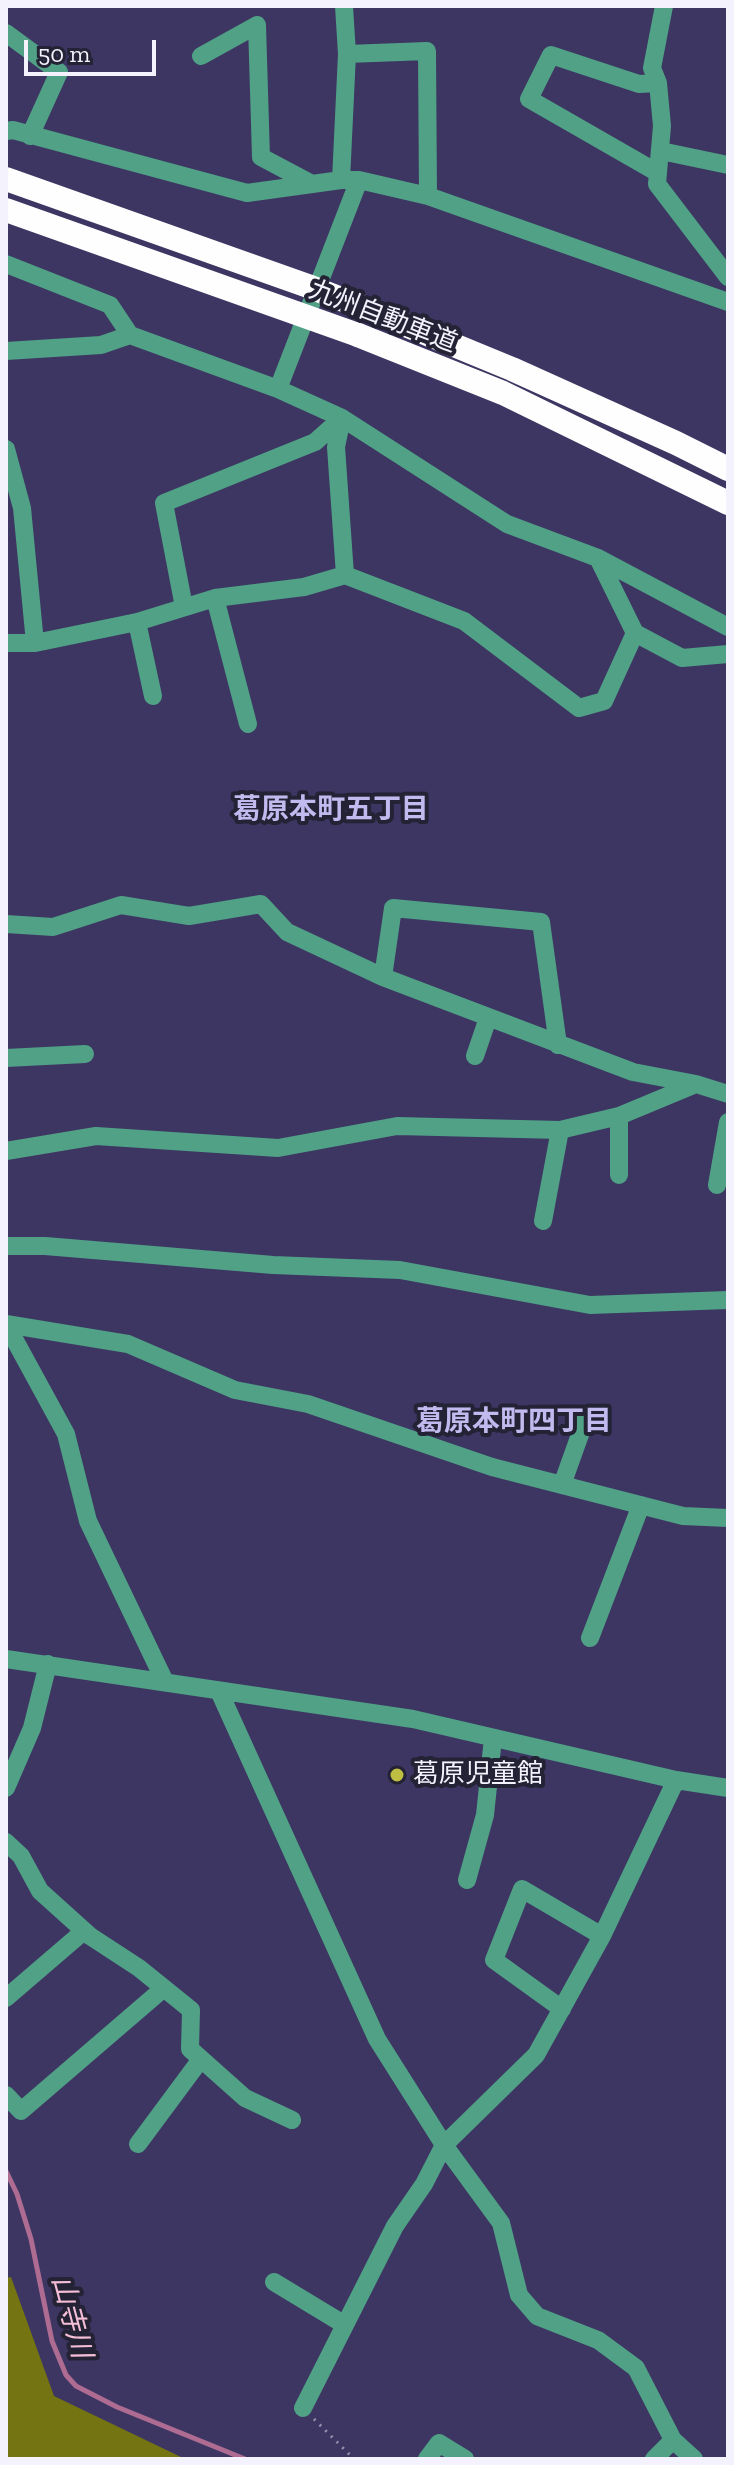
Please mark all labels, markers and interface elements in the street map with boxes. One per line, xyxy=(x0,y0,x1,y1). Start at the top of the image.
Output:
scale bar xyxy=(28,24,160,74)
text: 50 m xyxy=(38,39,90,68)
street label: 九州自動車道 xyxy=(305,274,461,360)
district label: 葛原本町五丁目 xyxy=(233,793,429,827)
district label: 葛原本町四丁目 xyxy=(416,1405,612,1439)
place label: 葛原児童館 xyxy=(413,1759,543,1791)
marker: 葛原児童館 xyxy=(388,1766,406,1784)
water label: 山寺川 xyxy=(44,2272,98,2362)

